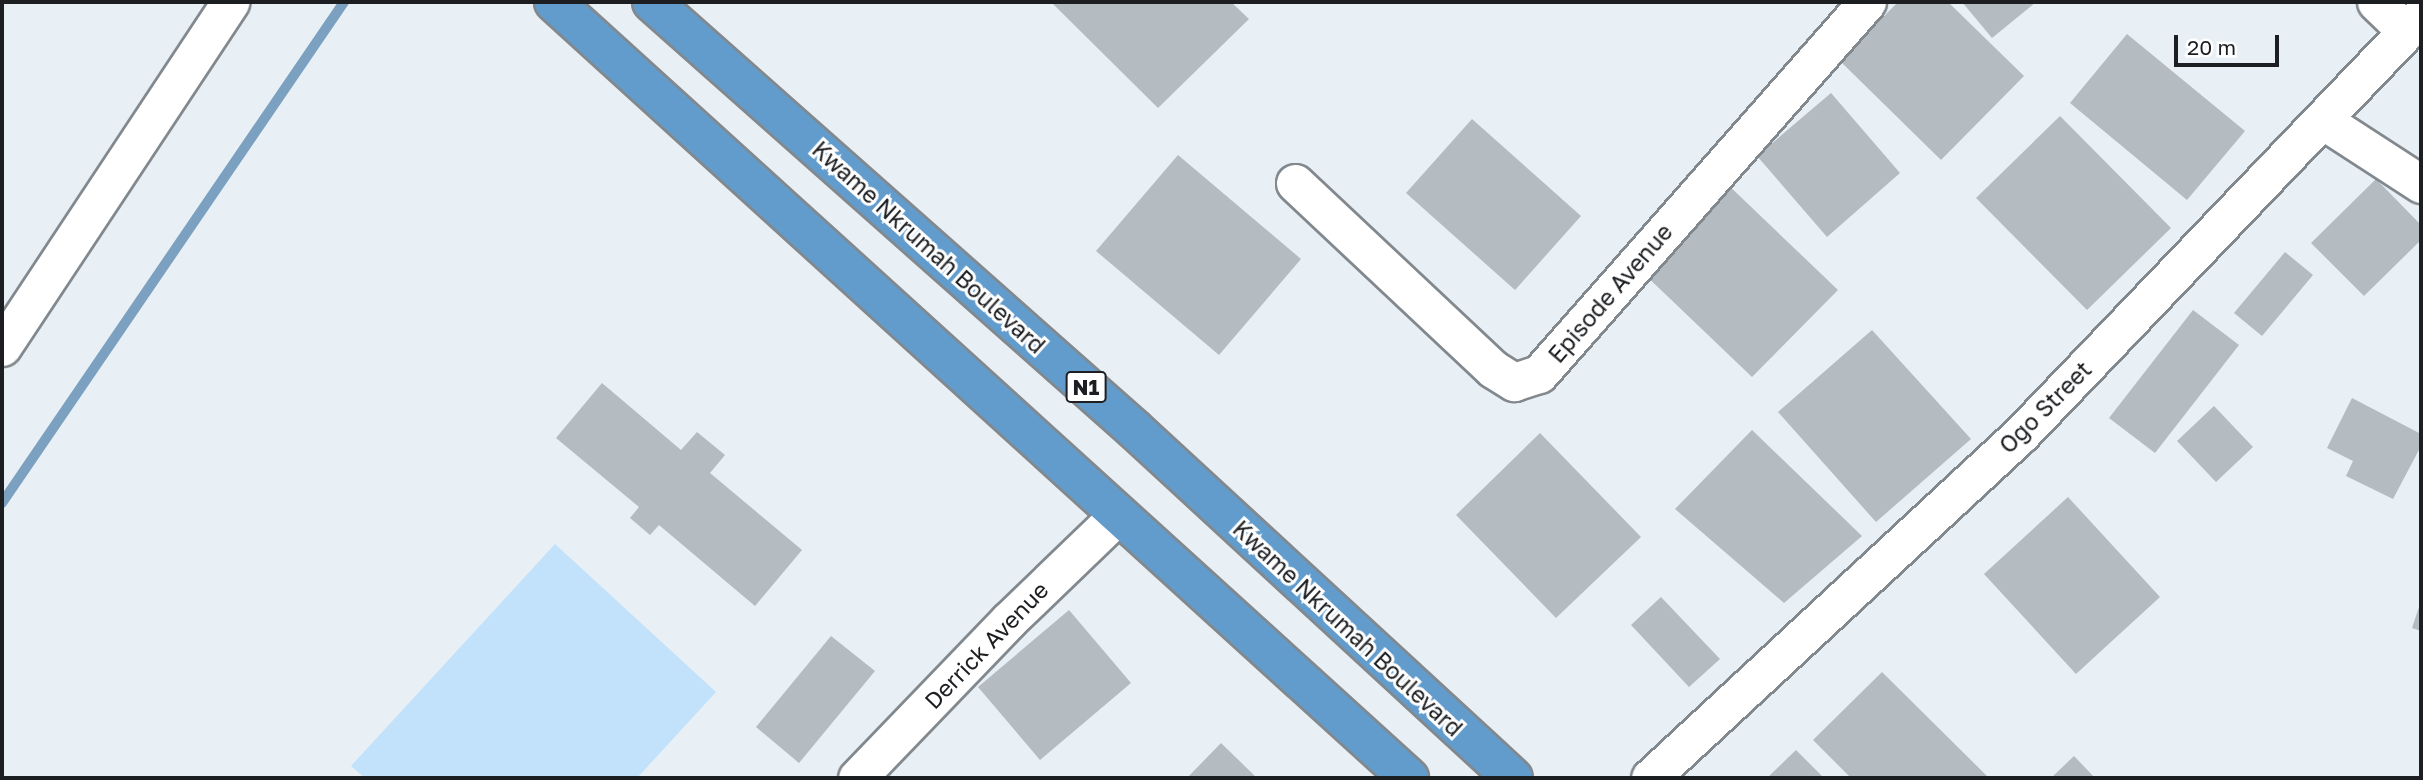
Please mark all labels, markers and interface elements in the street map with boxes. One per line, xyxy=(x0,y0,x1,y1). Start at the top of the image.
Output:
scale bar xyxy=(2178,21,2283,65)
text: 20 m xyxy=(2187,34,2236,60)
street label: Kwame Nkrumah Boulevard xyxy=(807,135,1051,359)
street label: Episode Avenue xyxy=(1542,218,1678,368)
street label: Ogo Street xyxy=(1993,355,2097,459)
road number: N1 xyxy=(1065,370,1107,404)
street label: Kwame Nkrumah Boulevard xyxy=(1228,514,1468,742)
street label: Derrick Avenue xyxy=(918,576,1054,714)

